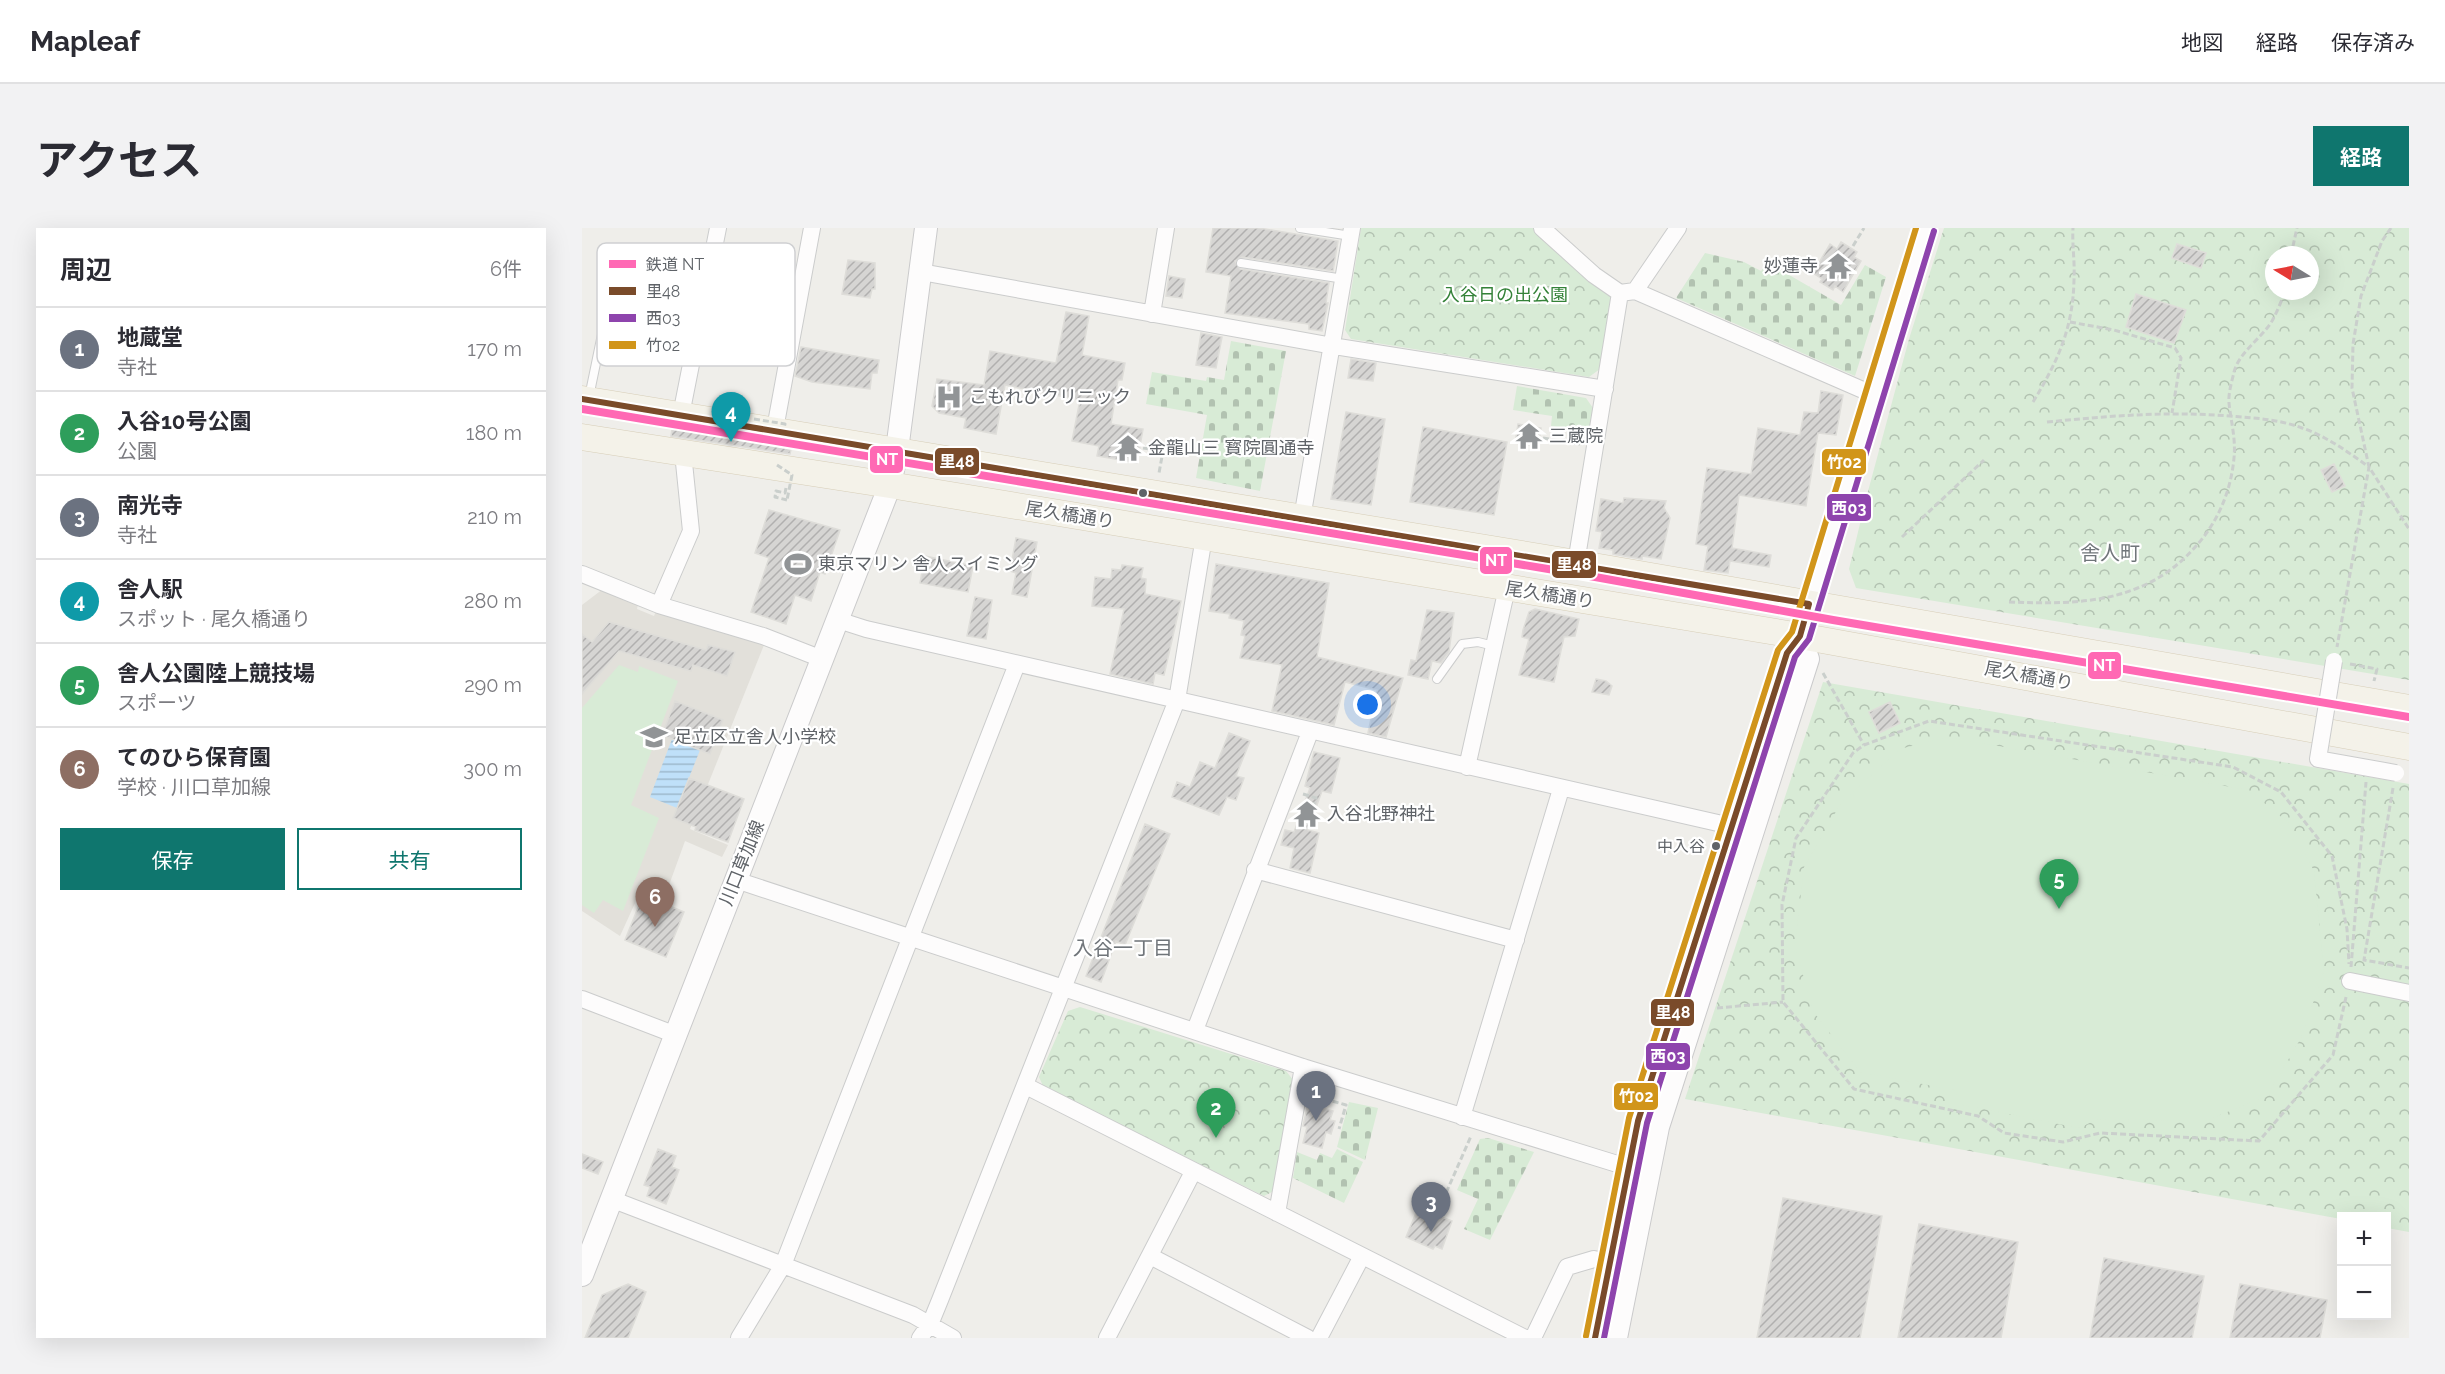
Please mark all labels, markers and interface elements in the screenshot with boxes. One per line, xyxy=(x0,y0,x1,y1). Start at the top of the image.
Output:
text: Mapleaf xyxy=(30,25,140,58)
text: 地図 xyxy=(2181,30,2223,55)
text: 経路 xyxy=(2256,30,2298,55)
text: 保存済み xyxy=(2331,30,2415,55)
button: 経路 xyxy=(2313,126,2409,186)
text: アクセス xyxy=(36,136,202,185)
legend xyxy=(597,243,795,366)
north arrow xyxy=(2265,246,2319,300)
temple icon: 妙蓮寺 xyxy=(1823,251,1853,281)
text: 周辺 xyxy=(60,255,112,285)
text: 鉄道 NT xyxy=(646,255,704,274)
place label: 妙蓮寺 xyxy=(1764,255,1818,276)
text: 6件 xyxy=(490,257,522,281)
text: 里48 xyxy=(646,282,680,301)
park label: 入谷日の出公園 xyxy=(1442,284,1568,305)
text: 西03 xyxy=(646,309,680,328)
text: 地蔵堂 xyxy=(117,324,183,350)
text: 竹02 xyxy=(646,336,680,355)
text: 1 xyxy=(75,337,84,361)
text: 170 m xyxy=(467,337,522,361)
text: 寺社 xyxy=(117,355,157,379)
hospital icon: こもれびクリニック xyxy=(934,382,964,412)
place label: こもれびクリニック xyxy=(969,386,1131,407)
pin: 4 xyxy=(712,392,750,442)
text: 入谷10号公園 xyxy=(117,408,251,434)
text: 2 xyxy=(74,421,85,445)
text: 180 m xyxy=(466,421,522,445)
temple icon: 三蔵院 xyxy=(1514,421,1544,451)
place label: 三蔵院 xyxy=(1549,425,1603,446)
temple icon: 金龍山三 寳院圓通寺 xyxy=(1113,433,1143,463)
place label: 金龍山三 寳院圓通寺 xyxy=(1148,437,1315,458)
text: 公園 xyxy=(117,439,157,463)
line badge: NT xyxy=(869,445,904,474)
line badge: 里48 xyxy=(934,447,980,476)
line badge: 竹02 xyxy=(1821,448,1867,476)
text: NT xyxy=(876,450,898,469)
text: 里48 xyxy=(940,452,974,471)
text: 竹02 xyxy=(1827,453,1861,472)
unlabelled marker xyxy=(1137,487,1149,499)
text: 南光寺 xyxy=(117,492,183,518)
line badge: 西03 xyxy=(1826,493,1872,522)
street label: 尾久橋通り xyxy=(1024,497,1116,532)
text: 西03 xyxy=(1832,499,1866,518)
text: 3 xyxy=(74,505,85,529)
text: 210 m xyxy=(467,505,522,529)
text: 寺社 xyxy=(117,523,157,547)
district label: 舎人町 xyxy=(2080,541,2140,565)
line badge: NT xyxy=(1479,546,1513,575)
sports icon: 東京マリン 舎人スイミング xyxy=(783,549,813,579)
line badge: 里48 xyxy=(1551,550,1597,579)
text: NT xyxy=(1485,551,1507,570)
place label: 東京マリン 舎人スイミング xyxy=(818,553,1039,574)
text: 里48 xyxy=(1557,555,1591,574)
text: 舎人駅 xyxy=(117,576,183,602)
street label: 尾久橋通り xyxy=(1504,577,1596,612)
text: 4 xyxy=(74,589,85,613)
text: 280 m xyxy=(464,589,522,613)
text: スポット · 尾久橋通り xyxy=(117,607,311,631)
line badge: NT xyxy=(2087,651,2122,680)
text: NT xyxy=(2093,656,2115,675)
street label: 尾久橋通り xyxy=(1983,657,2075,694)
text: 舎人公園陸上競技場 xyxy=(117,660,315,686)
text: 5 xyxy=(74,673,85,697)
text: 290 m xyxy=(464,673,522,697)
your location xyxy=(1353,690,1382,719)
text: スポーツ xyxy=(117,691,197,715)
school or university icon: 足立区立舎人小学校 xyxy=(639,722,669,752)
place label: 足立区立舎人小学校 xyxy=(674,726,836,747)
text: てのひら保育園 xyxy=(117,744,271,770)
text: 6 xyxy=(73,757,86,781)
text: 300 m xyxy=(463,757,522,781)
text: 学校 · 川口草加線 xyxy=(117,775,271,799)
temple icon: 入谷北野神社 xyxy=(1292,799,1322,829)
place label: 入谷北野神社 xyxy=(1327,803,1435,824)
street label: 川口草加線 xyxy=(715,817,768,908)
button: 保存 xyxy=(60,828,285,890)
button: 共有 xyxy=(297,828,522,890)
place label: 中入谷 xyxy=(1657,837,1705,856)
marker: 中入谷 xyxy=(1710,840,1722,852)
pin: 5 xyxy=(2040,860,2078,909)
pin: 6 xyxy=(636,878,674,927)
district label: 入谷一丁目 xyxy=(1073,936,1173,960)
line badge: 里48 xyxy=(1650,998,1695,1027)
text: 里48 xyxy=(1656,1003,1690,1022)
line badge: 西03 xyxy=(1645,1042,1691,1071)
text: 西03 xyxy=(1651,1047,1685,1066)
pin: 1 xyxy=(1296,1072,1336,1121)
line badge: 竹02 xyxy=(1613,1082,1659,1111)
text: 竹02 xyxy=(1619,1087,1653,1106)
pin: 2 xyxy=(1196,1088,1236,1138)
pin: 3 xyxy=(1412,1182,1450,1232)
map controls xyxy=(2337,1212,2391,1320)
button: + xyxy=(2337,1212,2391,1266)
button: − xyxy=(2337,1266,2391,1320)

